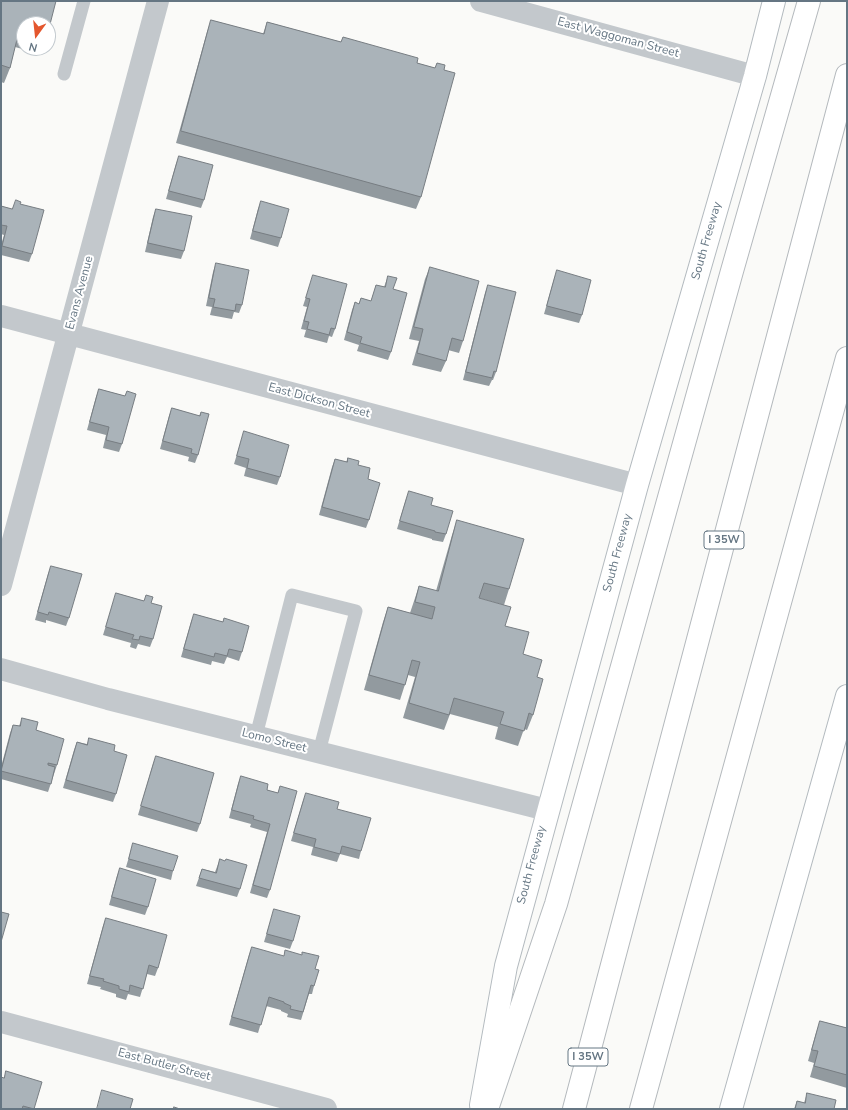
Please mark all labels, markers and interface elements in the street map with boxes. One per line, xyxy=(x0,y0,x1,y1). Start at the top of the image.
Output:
street label: East Waggoman Street xyxy=(556,15,680,61)
north arrow xyxy=(16,16,56,56)
text: N xyxy=(27,39,39,55)
street label: South Freeway xyxy=(689,200,725,282)
street label: Evans Avenue xyxy=(63,255,97,331)
street label: East Dickson Street xyxy=(267,381,371,421)
street label: South Freeway xyxy=(601,512,635,594)
road number: I 35W xyxy=(704,531,744,549)
street label: Lomo Street xyxy=(240,726,308,756)
street label: South Freeway xyxy=(515,824,549,906)
street label: East Butler Street xyxy=(116,1046,212,1084)
road number: I 35W xyxy=(568,1048,608,1066)

